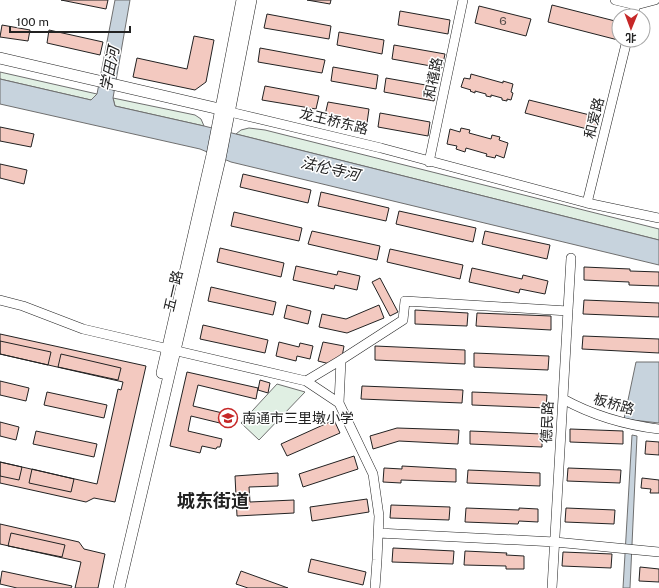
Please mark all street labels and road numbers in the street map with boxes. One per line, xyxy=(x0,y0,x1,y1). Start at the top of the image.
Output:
street label: 和禧路 xyxy=(421,56,445,100)
street label: 和爱路 xyxy=(581,96,607,140)
street label: 龙王桥东路 xyxy=(298,105,370,137)
street label: 五一路 xyxy=(160,269,186,313)
street label: 板桥路 xyxy=(592,391,636,417)
street label: 德民路 xyxy=(538,401,556,443)

